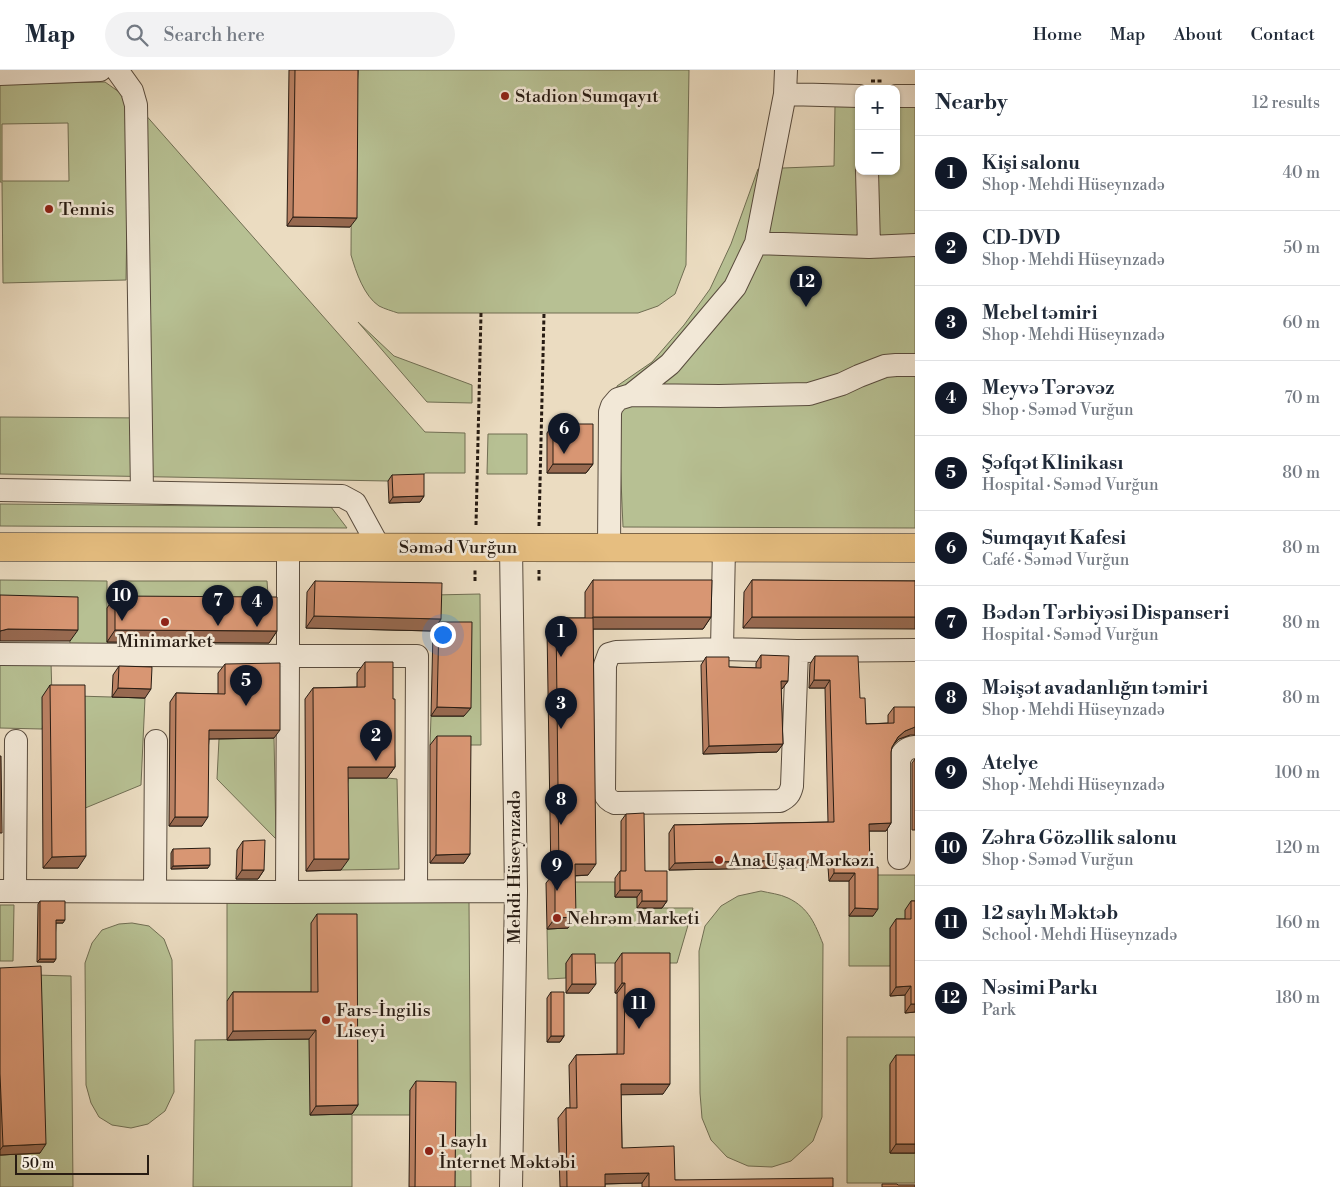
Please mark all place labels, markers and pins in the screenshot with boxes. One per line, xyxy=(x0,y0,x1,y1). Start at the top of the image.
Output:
place label: Stadion Sumqayıt xyxy=(515,85,659,108)
marker: Stadion Sumqayıt xyxy=(499,90,511,102)
place label: Tennis xyxy=(59,198,115,221)
marker: Tennis xyxy=(43,203,55,215)
pin: 12 xyxy=(790,266,822,307)
pin: 6 xyxy=(548,413,580,454)
pin: 10 xyxy=(106,580,138,621)
pin: 7 xyxy=(202,585,234,626)
pin: 4 xyxy=(241,586,273,627)
marker: Minimarket xyxy=(159,616,171,628)
pin: 1 xyxy=(545,616,577,657)
place label: Minimarket xyxy=(117,630,213,653)
pin: 5 xyxy=(230,665,262,706)
pin: 3 xyxy=(545,688,577,729)
pin: 2 xyxy=(360,720,392,761)
pin: 8 xyxy=(545,784,577,825)
place label: Ana Uşaq Mərkəzi xyxy=(728,849,875,872)
pin: 9 xyxy=(541,850,573,891)
marker: Ana Uşaq Mərkəzi xyxy=(713,854,725,866)
place label: Nehrəm Marketi xyxy=(567,907,700,930)
marker: Nehrəm Marketi xyxy=(551,912,563,924)
pin: 11 xyxy=(623,988,655,1029)
place label: Fars-İngilis Liseyi xyxy=(336,999,431,1043)
marker: Fars-İngilis Liseyi xyxy=(320,1014,332,1026)
place label: 1 saylı İnternet Məktəbi xyxy=(439,1130,576,1174)
marker: 1 saylı İnternet Məktəbi xyxy=(423,1145,435,1157)

